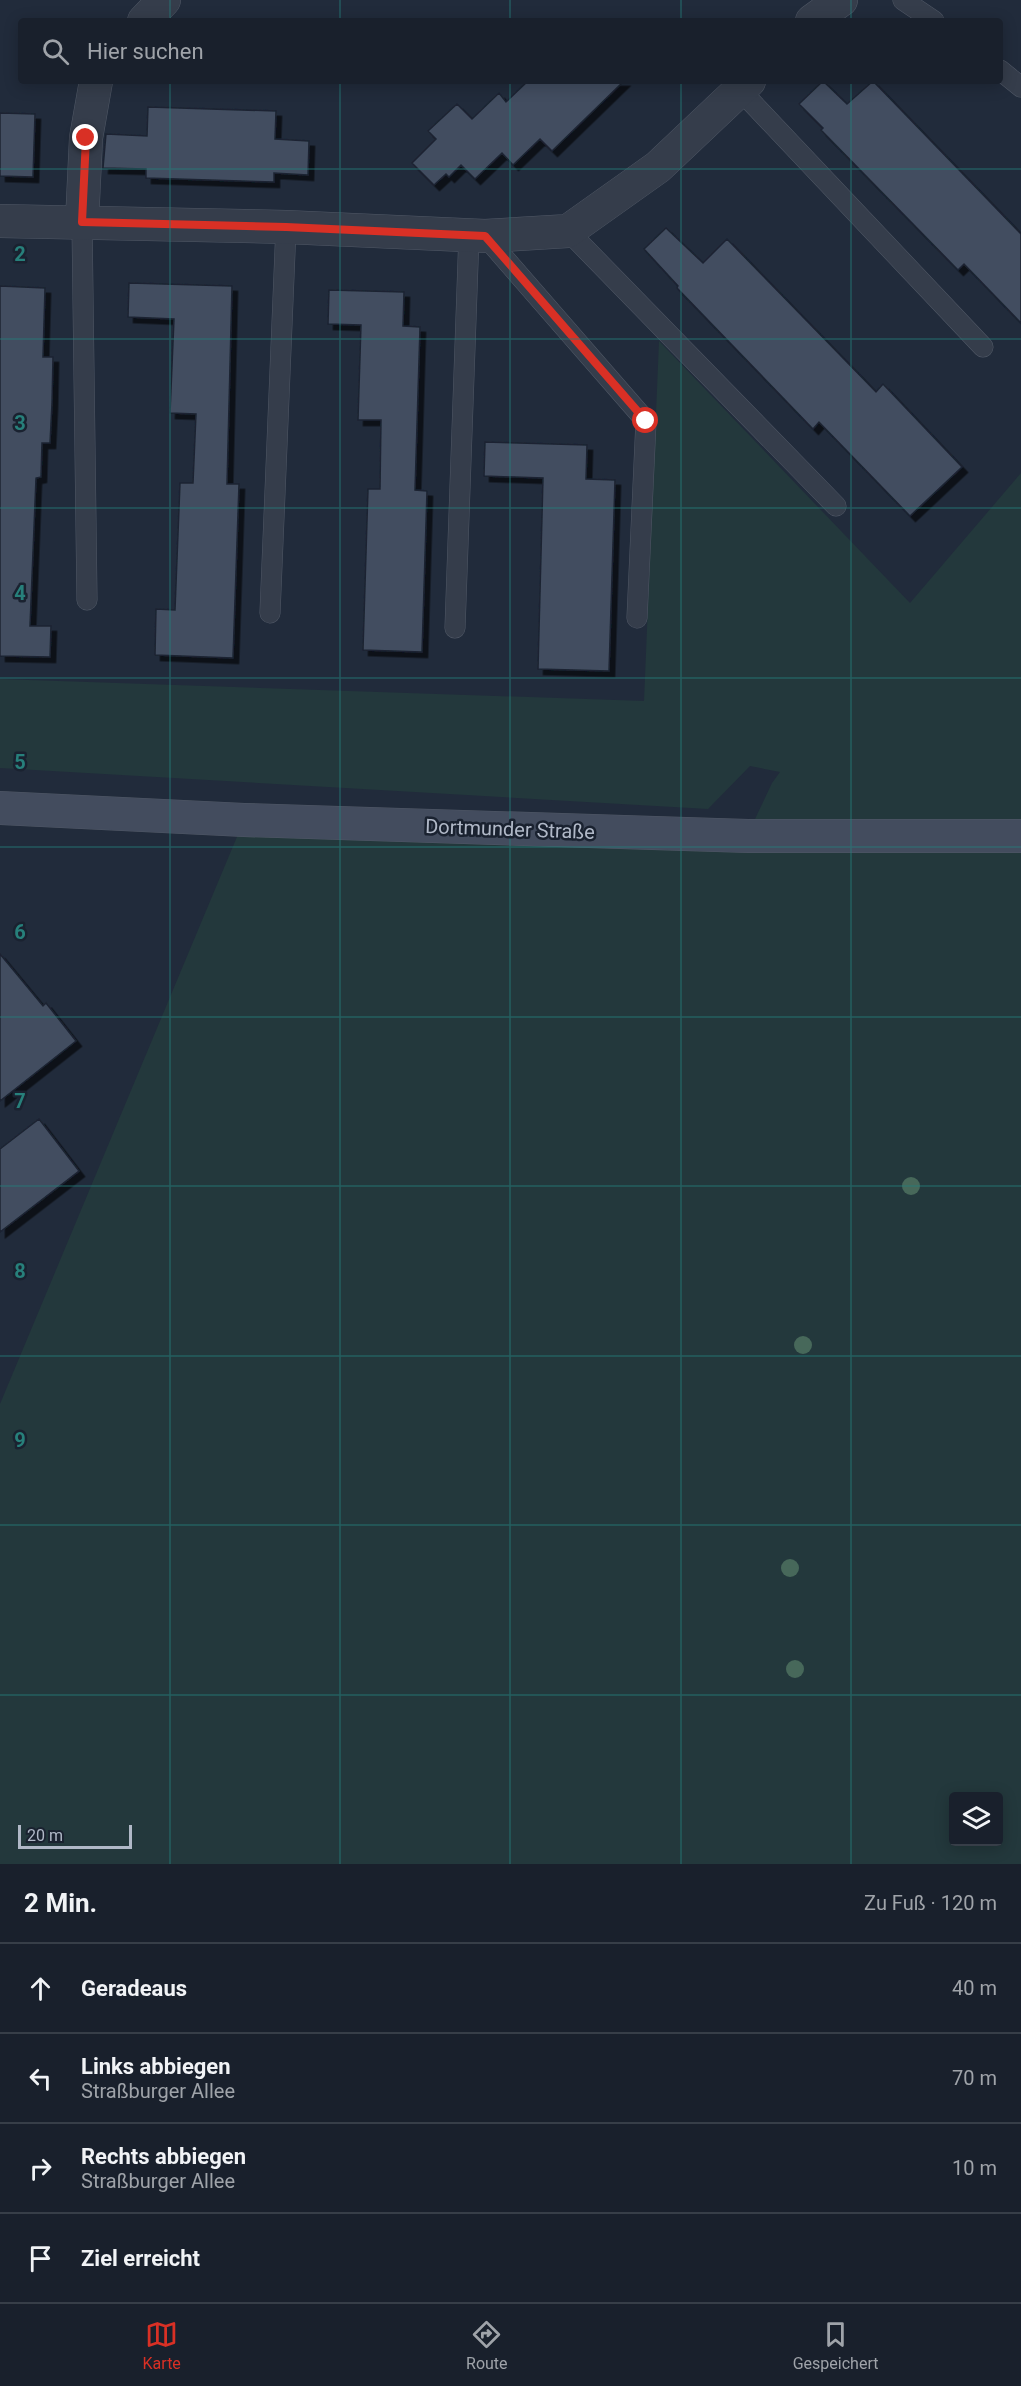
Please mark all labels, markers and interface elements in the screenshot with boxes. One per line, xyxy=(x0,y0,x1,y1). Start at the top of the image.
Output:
search box xyxy=(18,18,1003,84)
icon: search xyxy=(39,35,72,68)
text: Hier suchen xyxy=(87,39,204,64)
route end xyxy=(72,124,98,150)
text: 2 xyxy=(14,242,26,266)
route start xyxy=(632,407,658,433)
text: 3 xyxy=(14,411,26,435)
text: 4 xyxy=(14,581,26,605)
text: 5 xyxy=(14,750,26,774)
street label: Dortmunder Straße xyxy=(425,814,595,844)
text: 6 xyxy=(14,920,26,944)
text: 7 xyxy=(14,1089,26,1113)
text: 8 xyxy=(14,1259,26,1283)
text: 9 xyxy=(14,1428,26,1452)
map controls xyxy=(949,1792,1003,1846)
button: layers xyxy=(949,1792,1003,1846)
scale bar xyxy=(18,1822,132,1850)
text: 20 m xyxy=(27,1826,63,1845)
text: 2 Min. xyxy=(24,1888,97,1918)
text: Zu Fuß · 120 m xyxy=(864,1891,997,1915)
icon: ahead xyxy=(24,1972,57,2005)
text: Geradeaus xyxy=(81,1976,187,2001)
text: 40 m xyxy=(952,1976,997,2000)
text: Links abbiegen xyxy=(81,2054,231,2079)
icon: left xyxy=(24,2062,57,2095)
text: 70 m xyxy=(952,2066,997,2090)
text: Straßburger Allee xyxy=(81,2079,235,2103)
text: Rechts abbiegen xyxy=(81,2144,246,2169)
icon: right xyxy=(24,2152,57,2185)
text: 10 m xyxy=(952,2156,997,2180)
text: Straßburger Allee xyxy=(81,2169,235,2193)
icon: arrive xyxy=(24,2242,57,2275)
text: Ziel erreicht xyxy=(81,2246,200,2271)
tab: Karte xyxy=(143,2318,181,2373)
tab: Route xyxy=(466,2318,508,2373)
tab: Gespeichert xyxy=(793,2318,878,2373)

